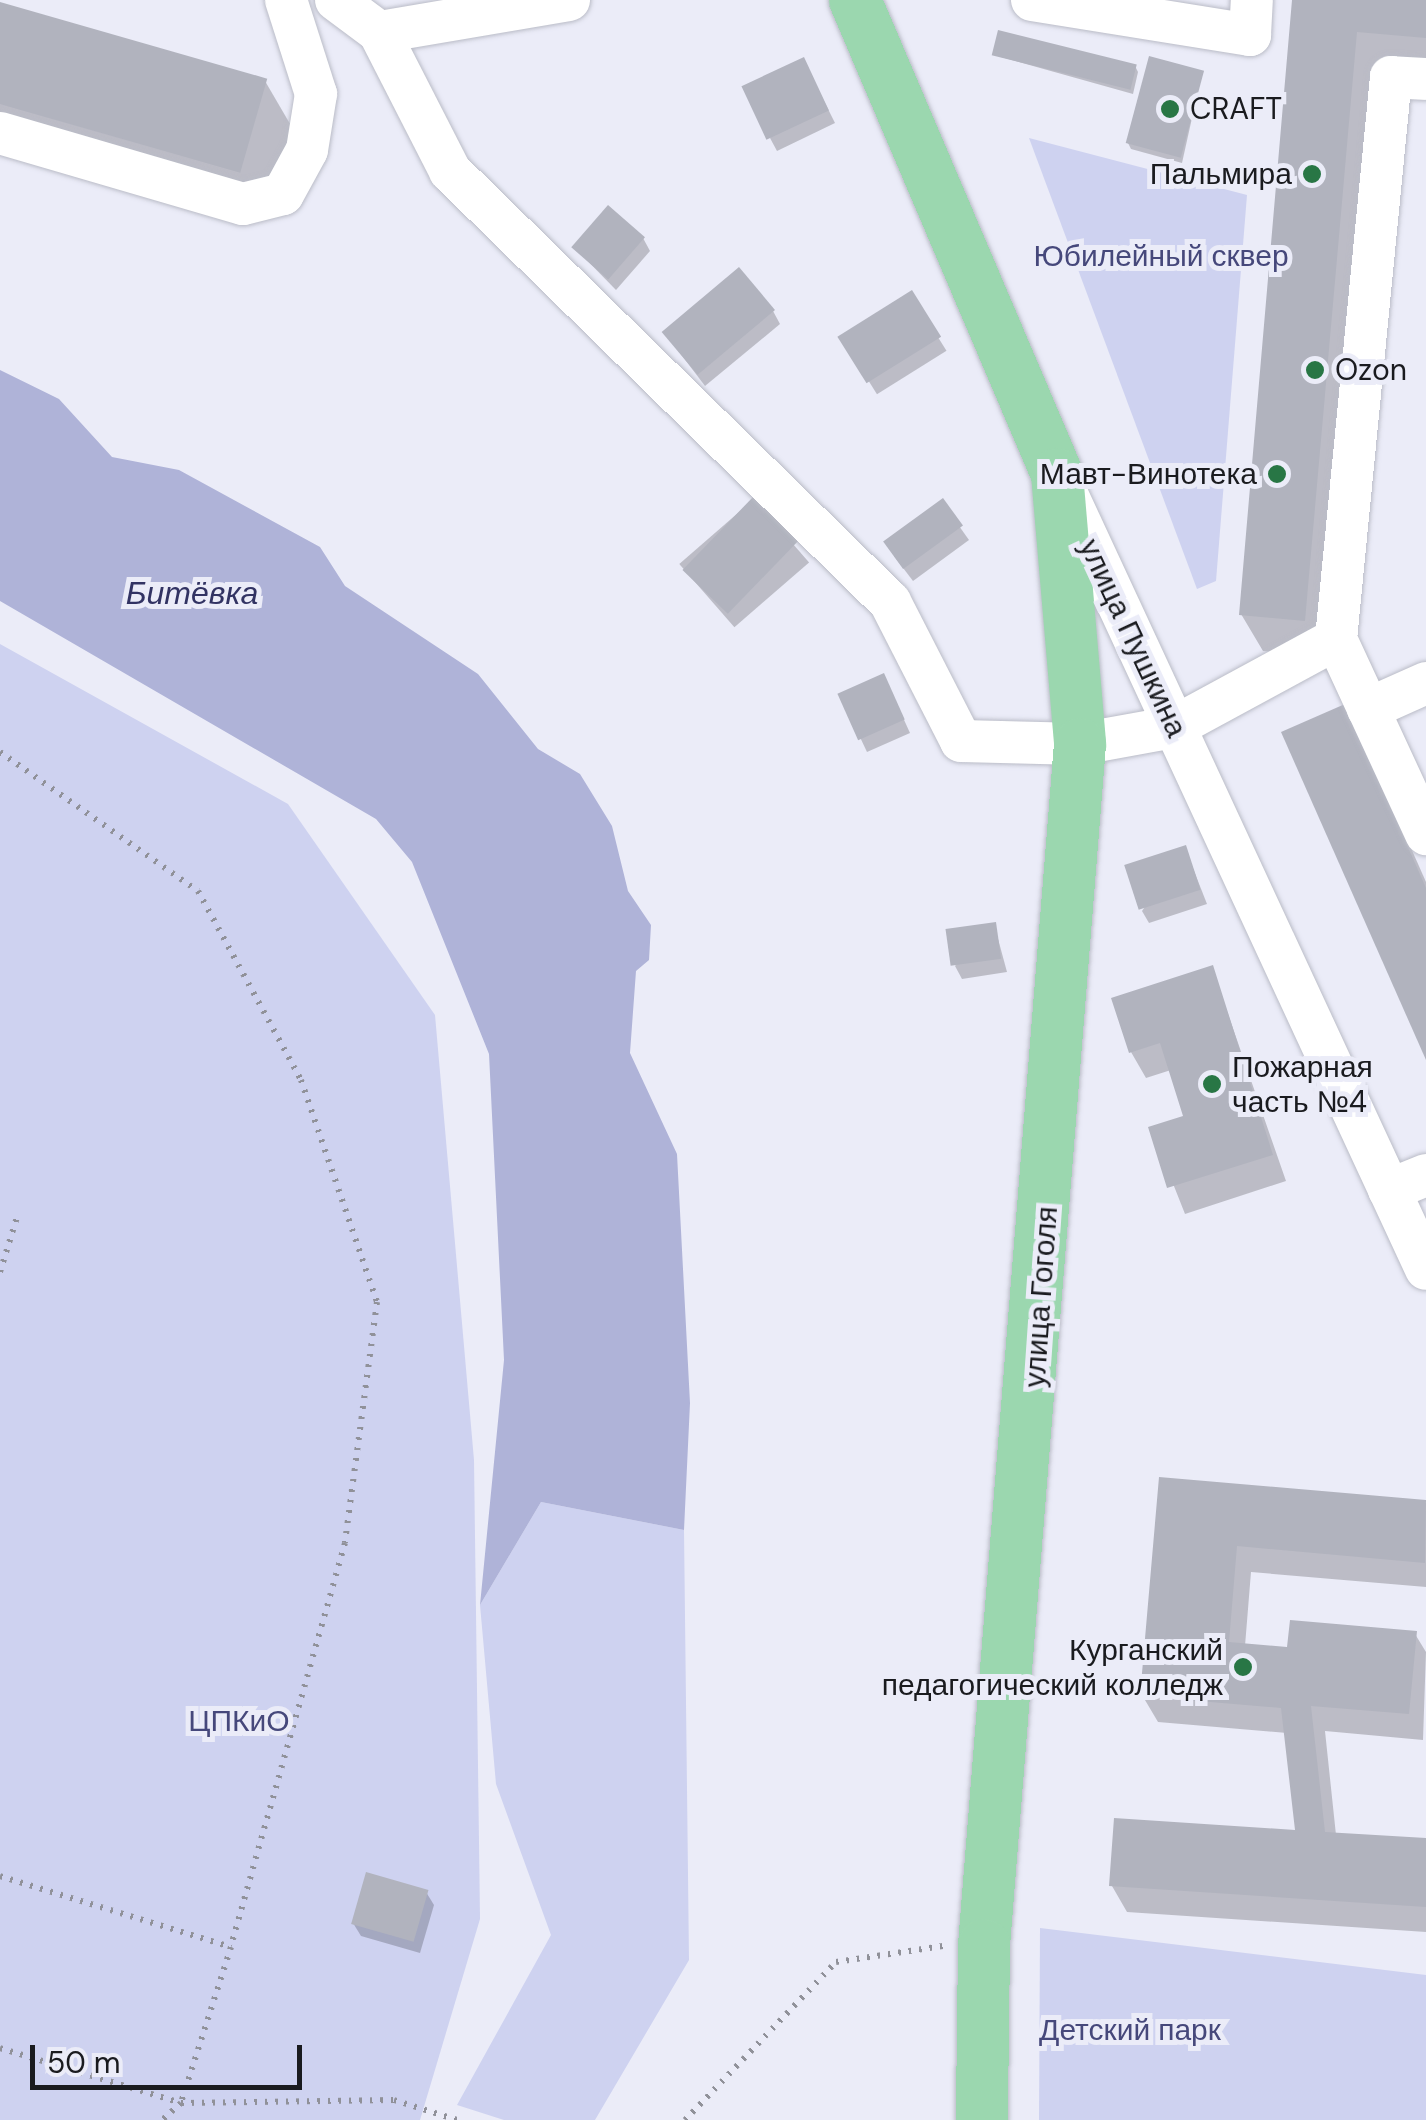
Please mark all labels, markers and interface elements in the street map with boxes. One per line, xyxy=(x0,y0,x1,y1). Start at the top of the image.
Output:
place label: CRAFT xyxy=(1190,91,1282,127)
marker: CRAFT xyxy=(1159,98,1181,120)
place label: Пальмира xyxy=(1150,156,1292,192)
marker: Пальмира xyxy=(1301,163,1323,185)
park label: Юбилейный сквер xyxy=(1033,238,1289,274)
place label: Ozon xyxy=(1335,352,1407,388)
marker: Ozon xyxy=(1304,359,1326,381)
place label: Мавт-Винотека xyxy=(1040,456,1257,492)
marker: Мавт-Винотека xyxy=(1266,463,1288,485)
street label: улица Пушкина xyxy=(1071,533,1195,743)
water label: Битёвка xyxy=(126,574,258,612)
place label: Пожарная часть №4 xyxy=(1232,1049,1373,1120)
marker: Пожарная часть №4 xyxy=(1201,1073,1223,1095)
street label: улица Гоголя xyxy=(1017,1205,1065,1389)
place label: Курганский педагогический колледж xyxy=(882,1632,1223,1702)
marker: Курганский педагогический колледж xyxy=(1232,1656,1254,1678)
park label: ЦПКиО xyxy=(188,1703,290,1739)
park label: Детский парк xyxy=(1039,2012,1221,2048)
scale bar xyxy=(35,2025,308,2087)
text: 50 m xyxy=(47,2043,121,2082)

